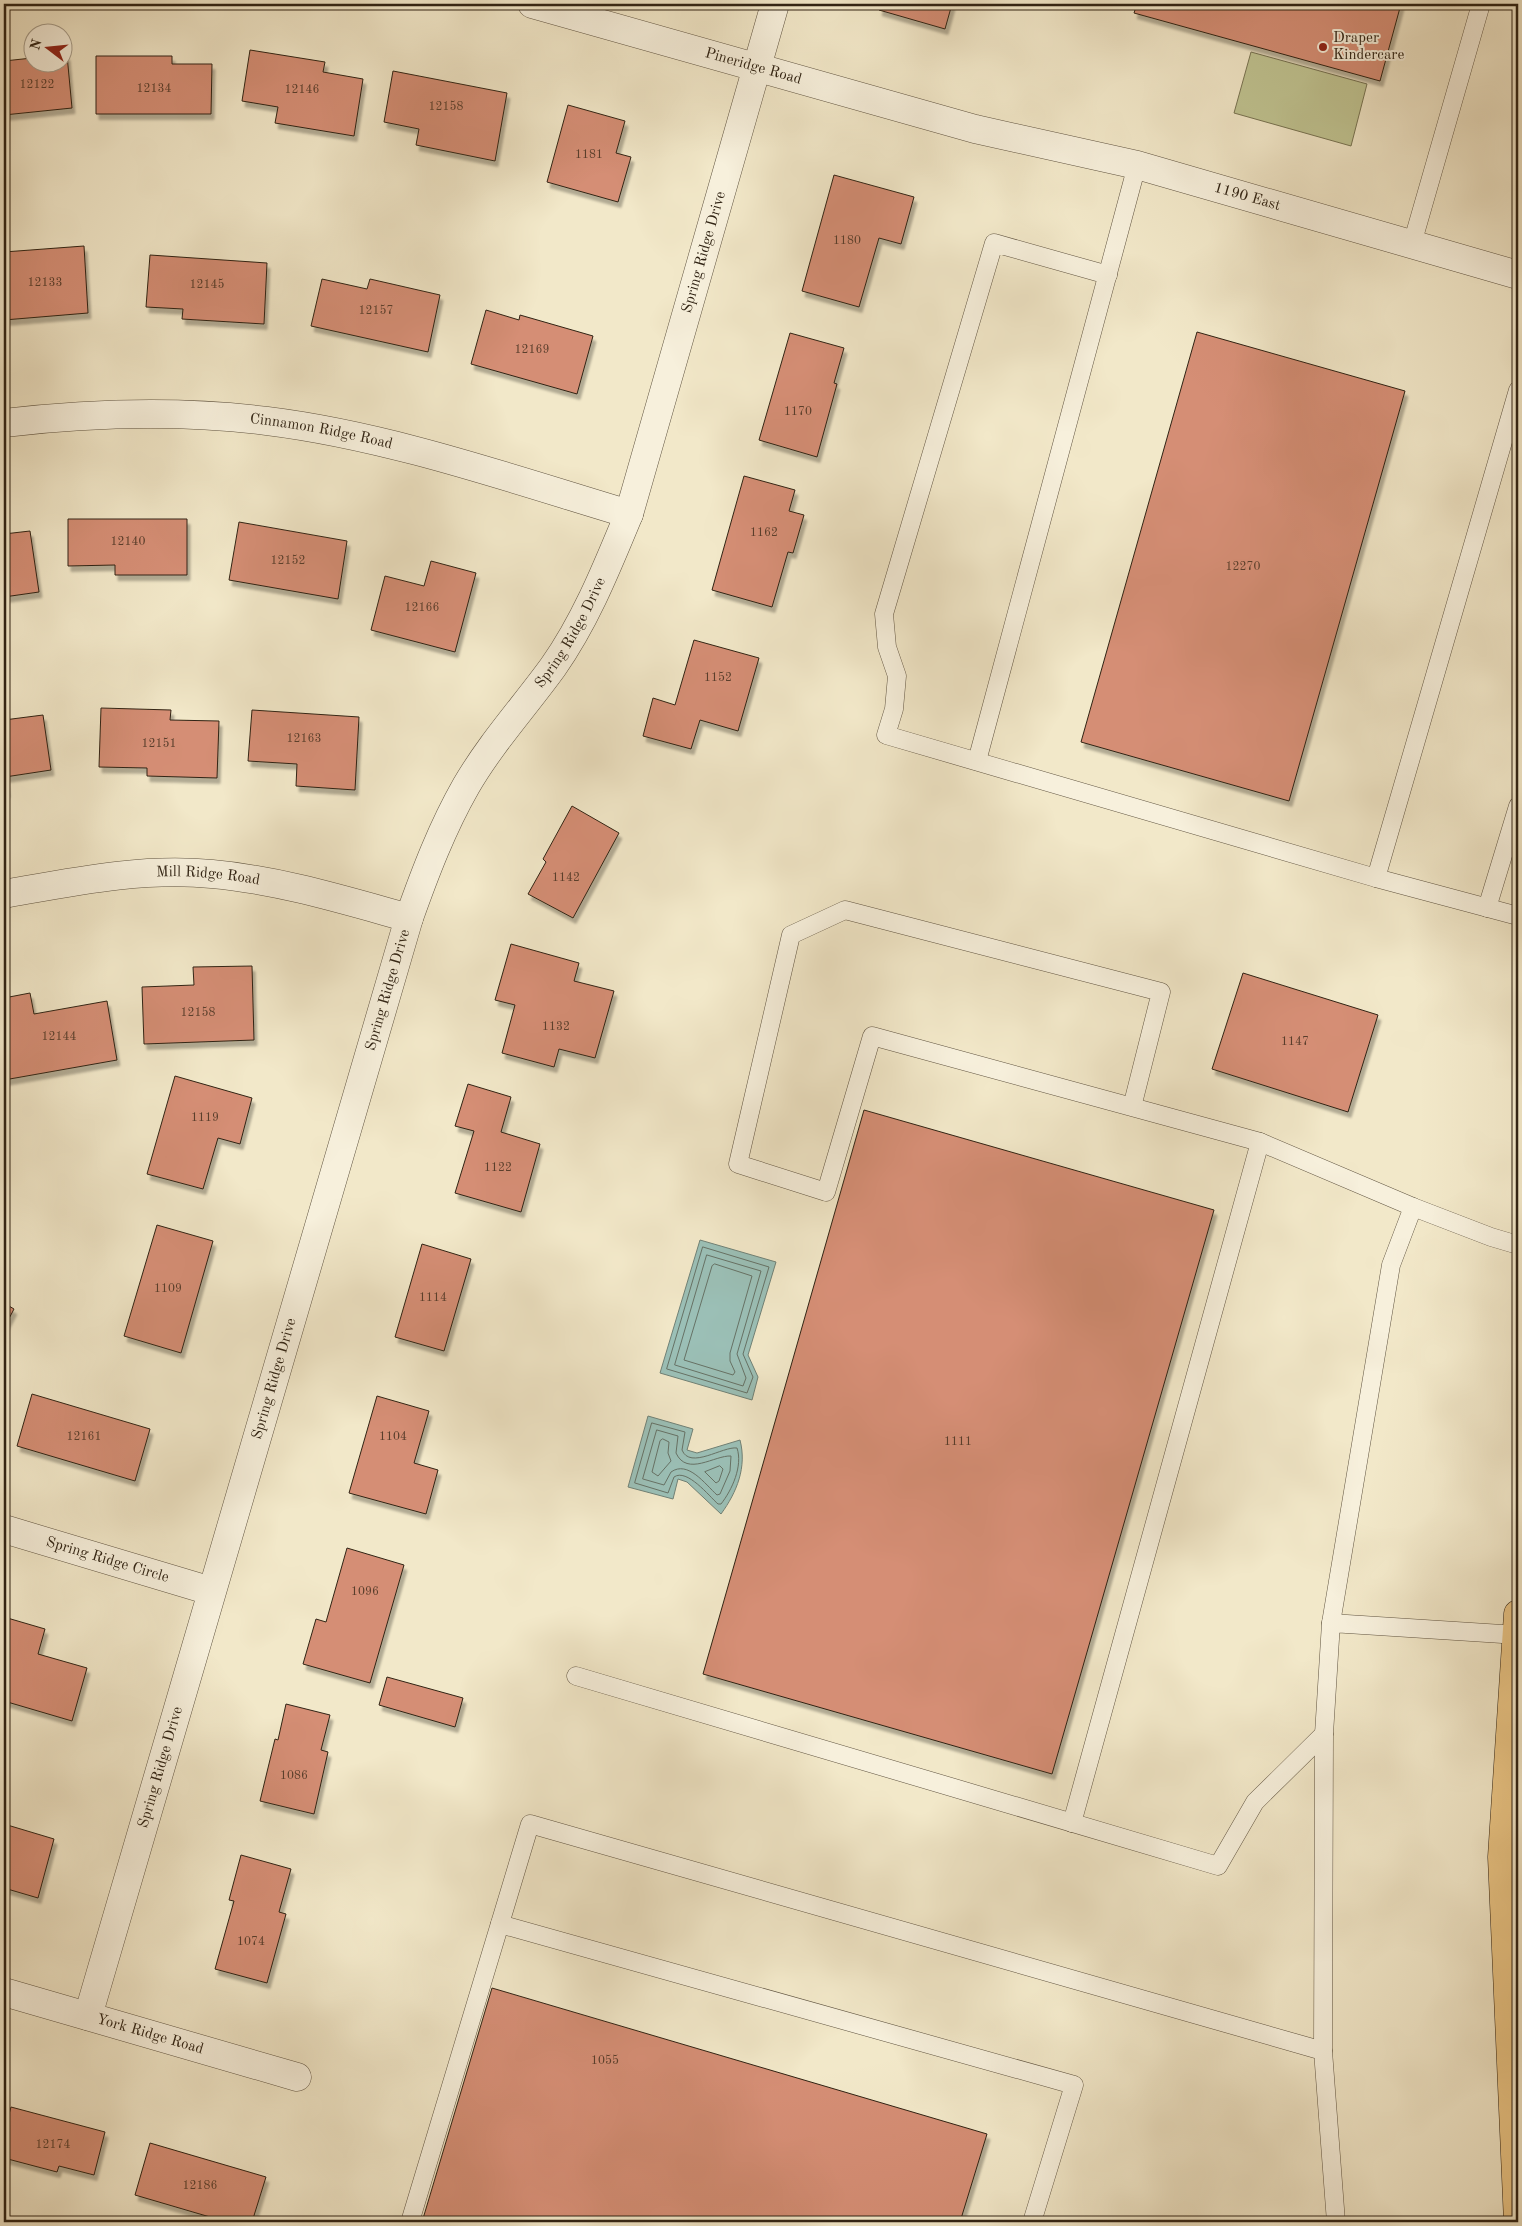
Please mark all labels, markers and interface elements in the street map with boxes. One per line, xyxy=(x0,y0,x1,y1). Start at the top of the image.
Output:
north arrow xyxy=(22,22,72,72)
place label: Draper Kindercare xyxy=(1333,31,1404,63)
text: N xyxy=(28,37,45,52)
marker: Draper Kindercare xyxy=(1317,41,1329,53)
street label: Pineridge Road xyxy=(703,46,804,87)
house number: 12122 xyxy=(20,79,54,91)
house number: 12134 xyxy=(137,83,171,95)
house number: 12146 xyxy=(285,84,319,96)
house number: 12158 xyxy=(429,100,463,113)
house number: 1181 xyxy=(575,149,603,161)
street label: 1190 East xyxy=(1212,180,1282,214)
street label: Spring Ridge Drive xyxy=(679,190,728,315)
house number: 1180 xyxy=(833,235,861,247)
house number: 12133 xyxy=(28,277,62,289)
house number: 12145 xyxy=(190,278,224,291)
house number: 12157 xyxy=(359,304,393,317)
house number: 12169 xyxy=(515,344,549,356)
house number: 1170 xyxy=(784,406,812,418)
street label: Cinnamon Ridge Road xyxy=(249,412,394,452)
house number: 1162 xyxy=(750,527,778,539)
house number: 12140 xyxy=(111,536,145,548)
house number: 12152 xyxy=(271,554,305,567)
house number: 12270 xyxy=(1226,561,1260,573)
street label: Spring Ridge Drive xyxy=(532,575,609,691)
house number: 12166 xyxy=(405,602,439,614)
house number: 1152 xyxy=(704,671,732,684)
house number: 12163 xyxy=(287,733,321,745)
house number: 12151 xyxy=(142,737,176,750)
street label: Mill Ridge Road xyxy=(156,865,261,888)
house number: 1142 xyxy=(552,872,580,884)
street label: Spring Ridge Drive xyxy=(363,927,413,1052)
house number: 12158 xyxy=(181,1006,215,1019)
house number: 1132 xyxy=(542,1021,570,1033)
house number: 12144 xyxy=(42,1031,76,1043)
house number: 1147 xyxy=(1281,1036,1309,1048)
house number: 1119 xyxy=(191,1112,219,1124)
house number: 1122 xyxy=(484,1162,512,1174)
house number: 1109 xyxy=(154,1283,182,1295)
house number: 1114 xyxy=(419,1292,447,1304)
street label: Spring Ridge Drive xyxy=(249,1316,299,1441)
house number: 12161 xyxy=(67,1431,101,1443)
house number: 1104 xyxy=(379,1431,407,1443)
house number: 1111 xyxy=(944,1436,972,1448)
street label: Spring Ridge Circle xyxy=(44,1535,171,1585)
house number: 1096 xyxy=(351,1586,379,1598)
street label: Spring Ridge Drive xyxy=(136,1705,186,1830)
house number: 1086 xyxy=(280,1770,308,1782)
house number: 1074 xyxy=(237,1936,265,1948)
street label: York Ridge Road xyxy=(95,2012,205,2057)
house number: 1055 xyxy=(591,2054,619,2067)
house number: 12174 xyxy=(36,2139,70,2151)
house number: 12186 xyxy=(183,2180,217,2192)

